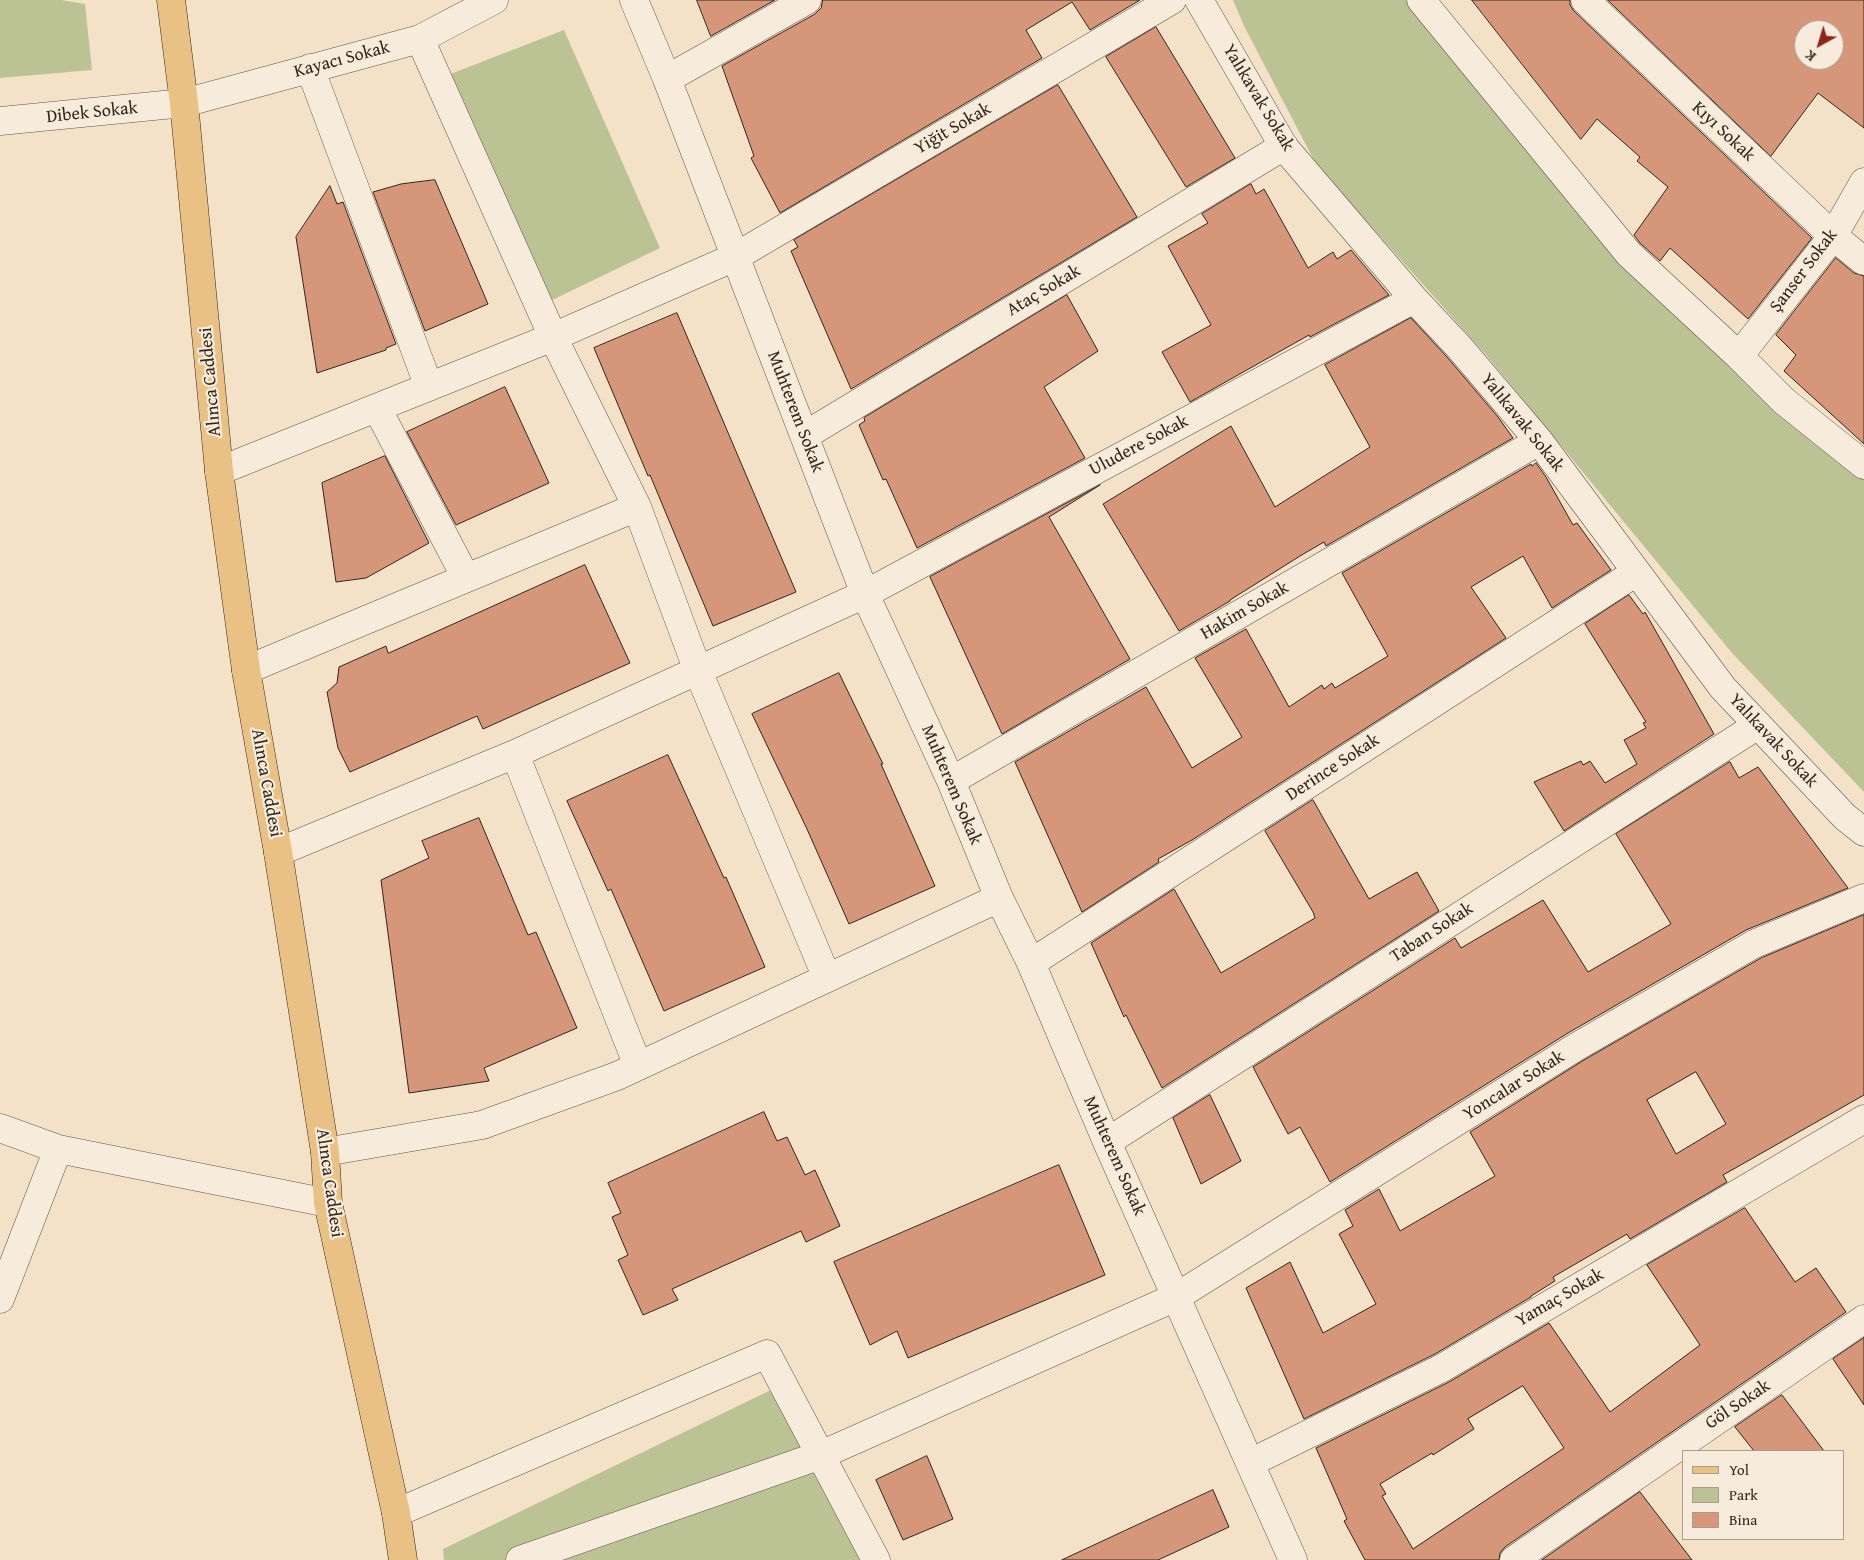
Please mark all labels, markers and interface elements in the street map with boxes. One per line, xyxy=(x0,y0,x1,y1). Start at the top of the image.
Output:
north arrow xyxy=(1794,20,1844,70)
street label: Kayacı Sokak xyxy=(292,37,392,83)
street label: Yalıkavak Sokak xyxy=(1218,41,1298,155)
text: K xyxy=(1800,45,1820,66)
street label: Dibek Sokak xyxy=(45,97,139,129)
street label: Kıyı Sokak xyxy=(1687,97,1759,167)
street label: Yiğit Sokak xyxy=(911,98,995,160)
street label: Şanser Sokak xyxy=(1766,225,1842,317)
street label: Ataç Sokak xyxy=(1003,261,1085,321)
street label: Alınca Caddesi xyxy=(195,326,227,438)
street label: Muhterem Sokak xyxy=(762,348,828,476)
street label: Yalıkavak Sokak xyxy=(1476,369,1568,477)
street label: Uludere Sokak xyxy=(1086,411,1192,481)
street label: Hakim Sokak xyxy=(1197,577,1293,645)
street label: Yalıkavak Sokak xyxy=(1724,689,1822,793)
street label: Muhterem Sokak xyxy=(916,722,986,848)
street label: Alınca Caddesi xyxy=(246,727,286,839)
street label: Derince Sokak xyxy=(1282,730,1384,806)
street label: Taban Sokak xyxy=(1386,898,1478,968)
street label: Yoncalar Sokak xyxy=(1459,1046,1569,1126)
street label: Muhterem Sokak xyxy=(1078,1093,1150,1219)
street label: Alınca Caddesi xyxy=(311,1127,347,1239)
street label: Yamaç Sokak xyxy=(1512,1264,1608,1332)
street label: Göl Sokak xyxy=(1701,1375,1775,1435)
legend xyxy=(1682,1450,1844,1540)
text: Yol xyxy=(1729,1459,1749,1480)
text: Park xyxy=(1729,1484,1758,1505)
text: Bina xyxy=(1729,1509,1757,1530)

